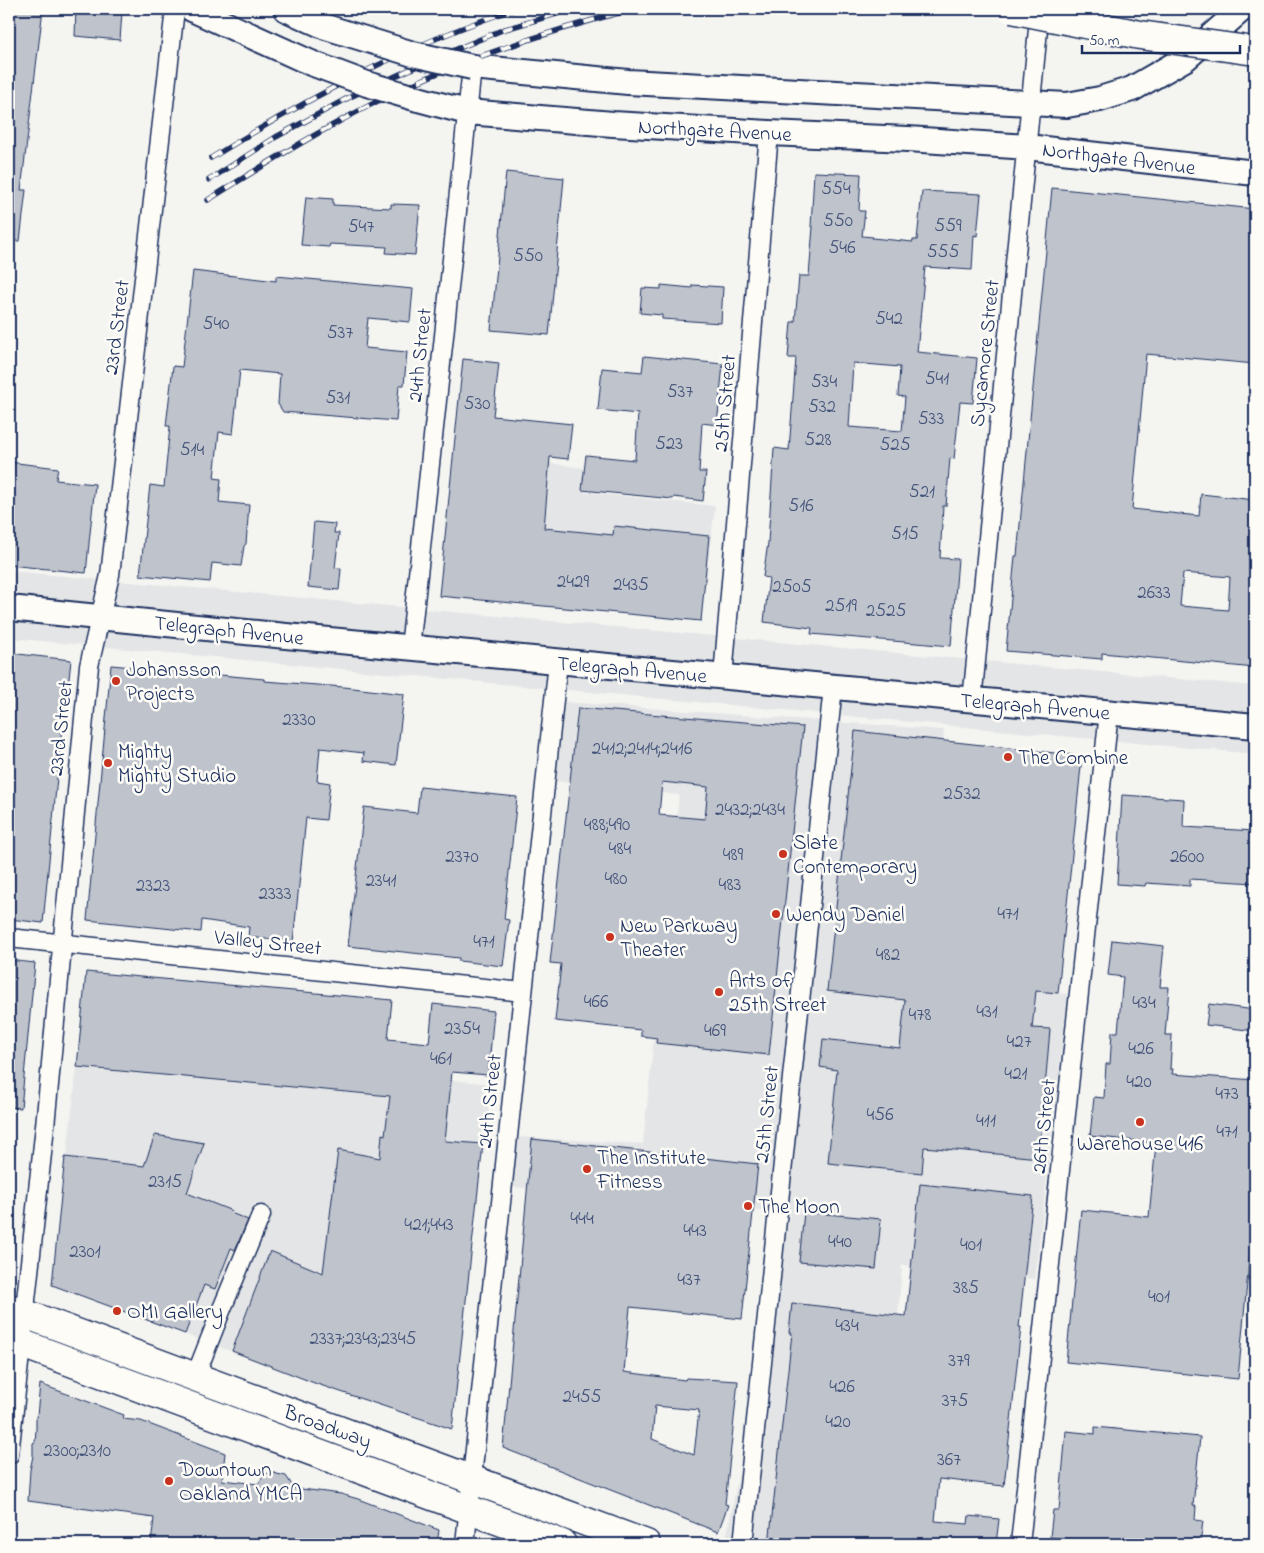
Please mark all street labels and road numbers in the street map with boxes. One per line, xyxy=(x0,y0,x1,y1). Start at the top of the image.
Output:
street label: Northgate Avenue xyxy=(637,113,793,153)
street label: Northgate Avenue xyxy=(1040,136,1198,186)
street label: 23rd Street xyxy=(97,278,139,377)
street label: Sycamore Street xyxy=(963,278,1011,428)
street label: 24th Street xyxy=(401,307,441,404)
street label: 25th Street xyxy=(707,353,745,453)
street label: Telegraph Avenue xyxy=(152,609,306,657)
street label: Telegraph Avenue xyxy=(555,649,709,695)
street label: 23rd Street xyxy=(42,679,82,777)
street label: Telegraph Avenue xyxy=(958,686,1112,732)
street label: Valley Street xyxy=(212,923,323,967)
street label: 24th Street xyxy=(471,1053,511,1150)
street label: 25th Street xyxy=(748,1064,788,1164)
street label: 26th Street xyxy=(1025,1077,1065,1175)
street label: Broadway xyxy=(278,1398,375,1460)

